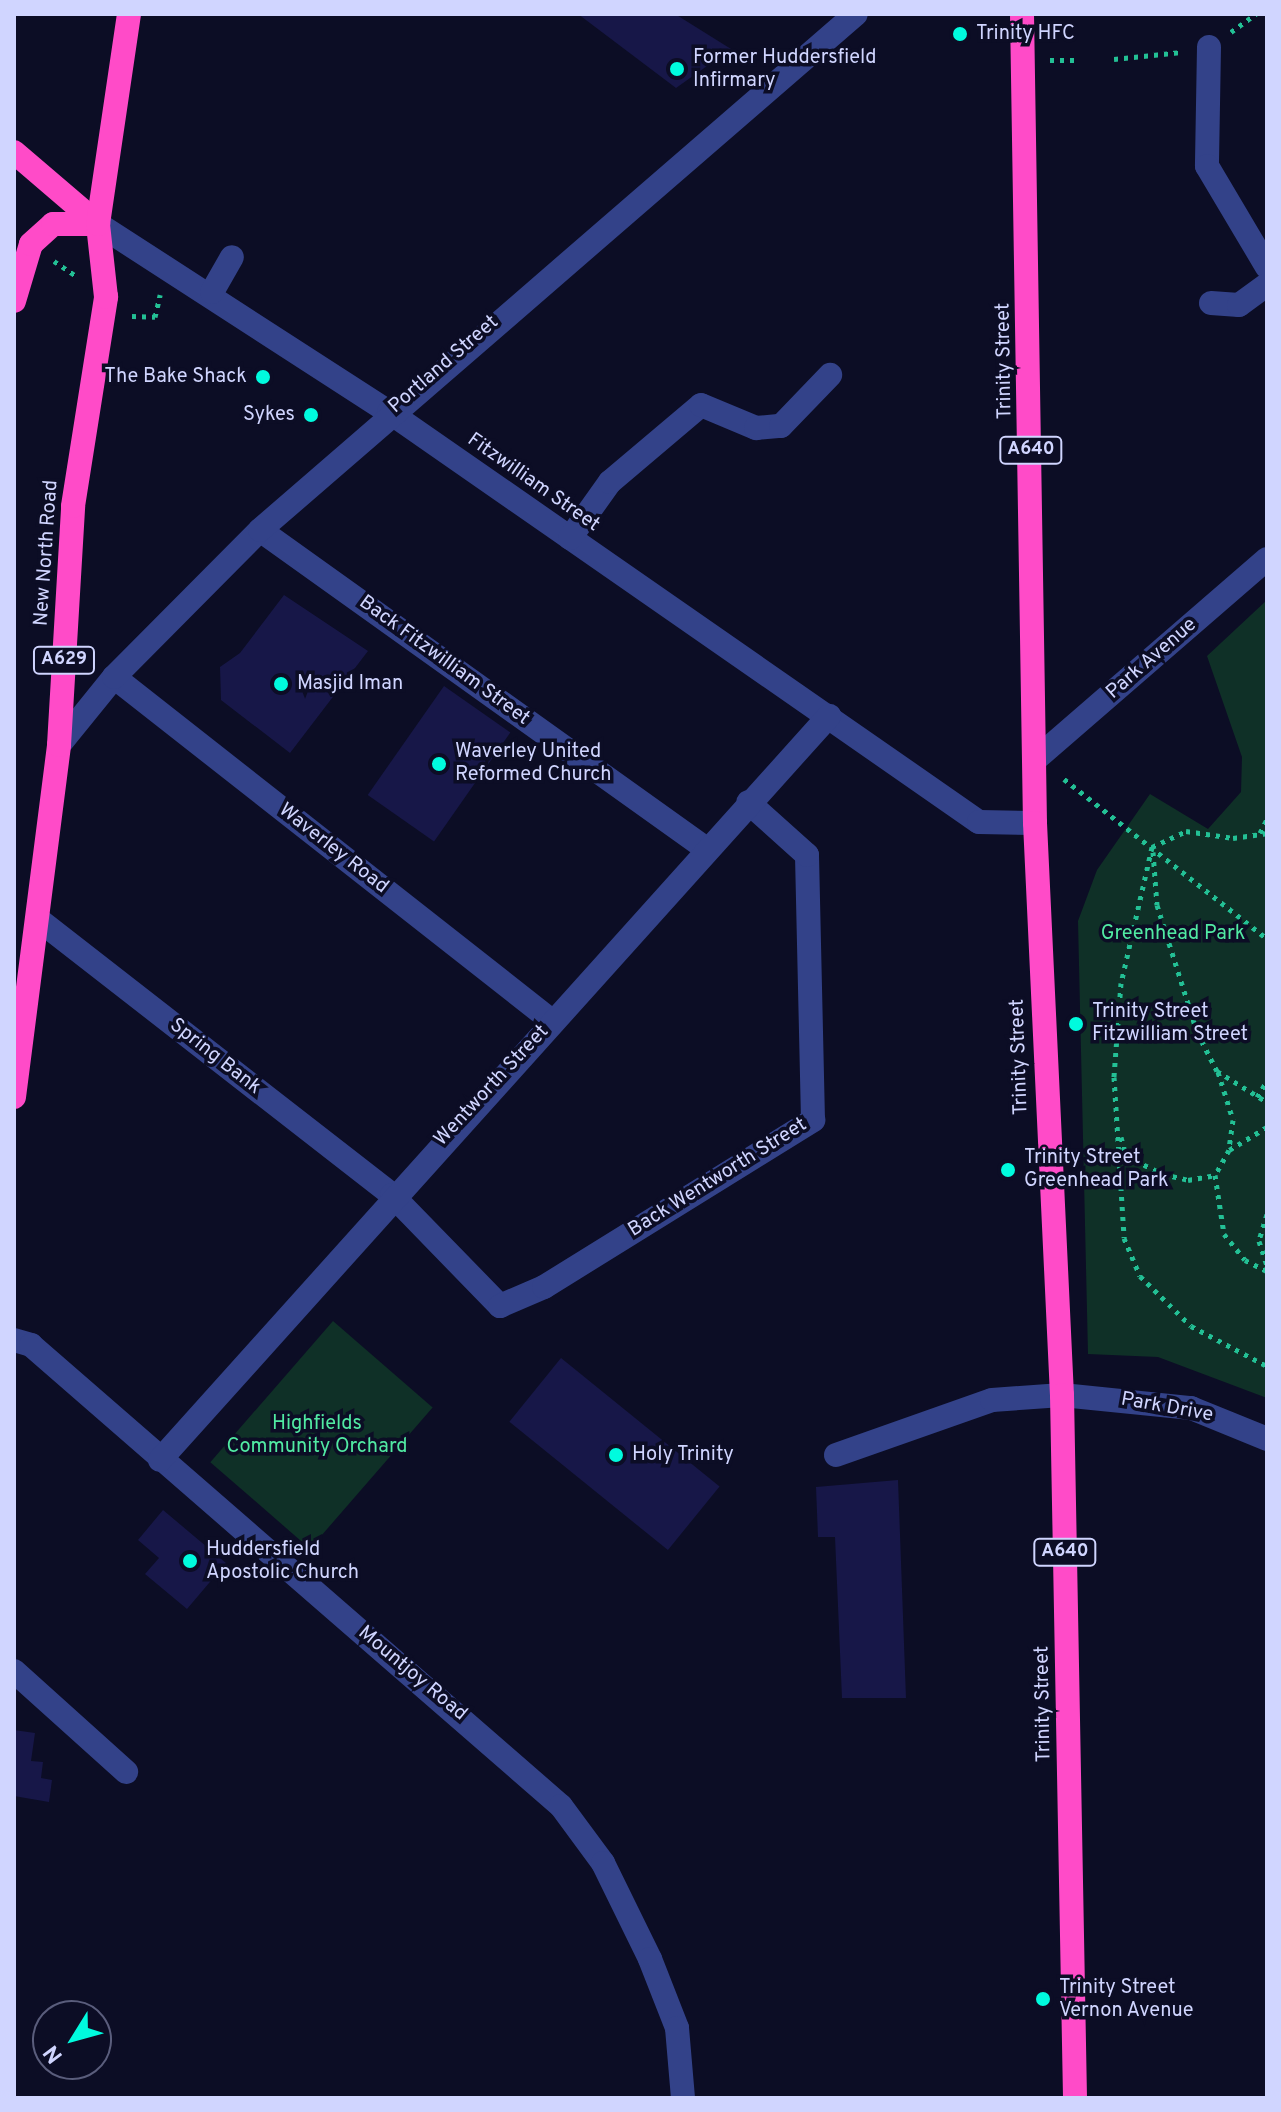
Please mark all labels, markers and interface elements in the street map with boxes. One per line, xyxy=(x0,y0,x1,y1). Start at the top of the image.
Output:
place label: Trinity HFC xyxy=(976,22,1075,46)
marker: Trinity HFC xyxy=(951,25,969,43)
place label: Former Huddersfield Infirmary xyxy=(693,46,876,93)
marker: Former Huddersfield Infirmary xyxy=(668,60,686,78)
street label: Trinity Street xyxy=(992,303,1018,419)
street label: Portland Street xyxy=(384,311,504,419)
place label: The Bake Shack xyxy=(104,365,247,389)
marker: The Bake Shack xyxy=(254,368,272,386)
place label: Sykes xyxy=(243,403,295,427)
marker: Sykes xyxy=(302,406,320,424)
street label: Fitzwilliam Street xyxy=(462,428,604,538)
road number: A640 xyxy=(999,436,1063,464)
street label: New North Road xyxy=(30,479,64,627)
street label: Back Fitzwilliam Street xyxy=(354,591,534,731)
street label: Park Avenue xyxy=(1102,613,1202,705)
road number: A629 xyxy=(32,646,96,674)
place label: Masjid Iman xyxy=(297,672,403,696)
marker: Masjid Iman xyxy=(272,675,290,693)
place label: Waverley United Reformed Church xyxy=(455,740,611,787)
marker: Waverley United Reformed Church xyxy=(430,755,448,773)
street label: Waverley Road xyxy=(273,799,393,899)
park label: Greenhead Park xyxy=(1101,922,1245,946)
street label: Trinity Street xyxy=(1006,998,1034,1116)
place label: Trinity Street Fitzwilliam Street xyxy=(1092,1000,1248,1047)
street label: Spring Bank xyxy=(165,1014,265,1100)
marker: Trinity Street Fitzwilliam Street xyxy=(1067,1015,1085,1033)
street label: Wentworth Street xyxy=(430,1020,554,1152)
street label: Back Wentworth Street xyxy=(624,1113,812,1243)
place label: Trinity Street Greenhead Park xyxy=(1024,1146,1169,1193)
marker: Trinity Street Greenhead Park xyxy=(999,1161,1017,1179)
street label: Park Drive xyxy=(1119,1388,1215,1428)
park label: Highfields Community Orchard xyxy=(226,1413,408,1460)
place label: Holy Trinity xyxy=(632,1443,735,1467)
marker: Holy Trinity xyxy=(607,1446,625,1464)
place label: Huddersfield Apostolic Church xyxy=(206,1538,359,1585)
road number: A640 xyxy=(1033,1538,1097,1566)
marker: Huddersfield Apostolic Church xyxy=(181,1552,199,1570)
street label: Mountjoy Road xyxy=(353,1621,471,1727)
street label: Trinity Street xyxy=(1031,1646,1057,1762)
place label: Trinity Street Vernon Avenue xyxy=(1059,1976,1194,2023)
marker: Trinity Street Vernon Avenue xyxy=(1034,1990,1052,2008)
north arrow xyxy=(32,2000,112,2080)
text: N xyxy=(39,2039,70,2068)

